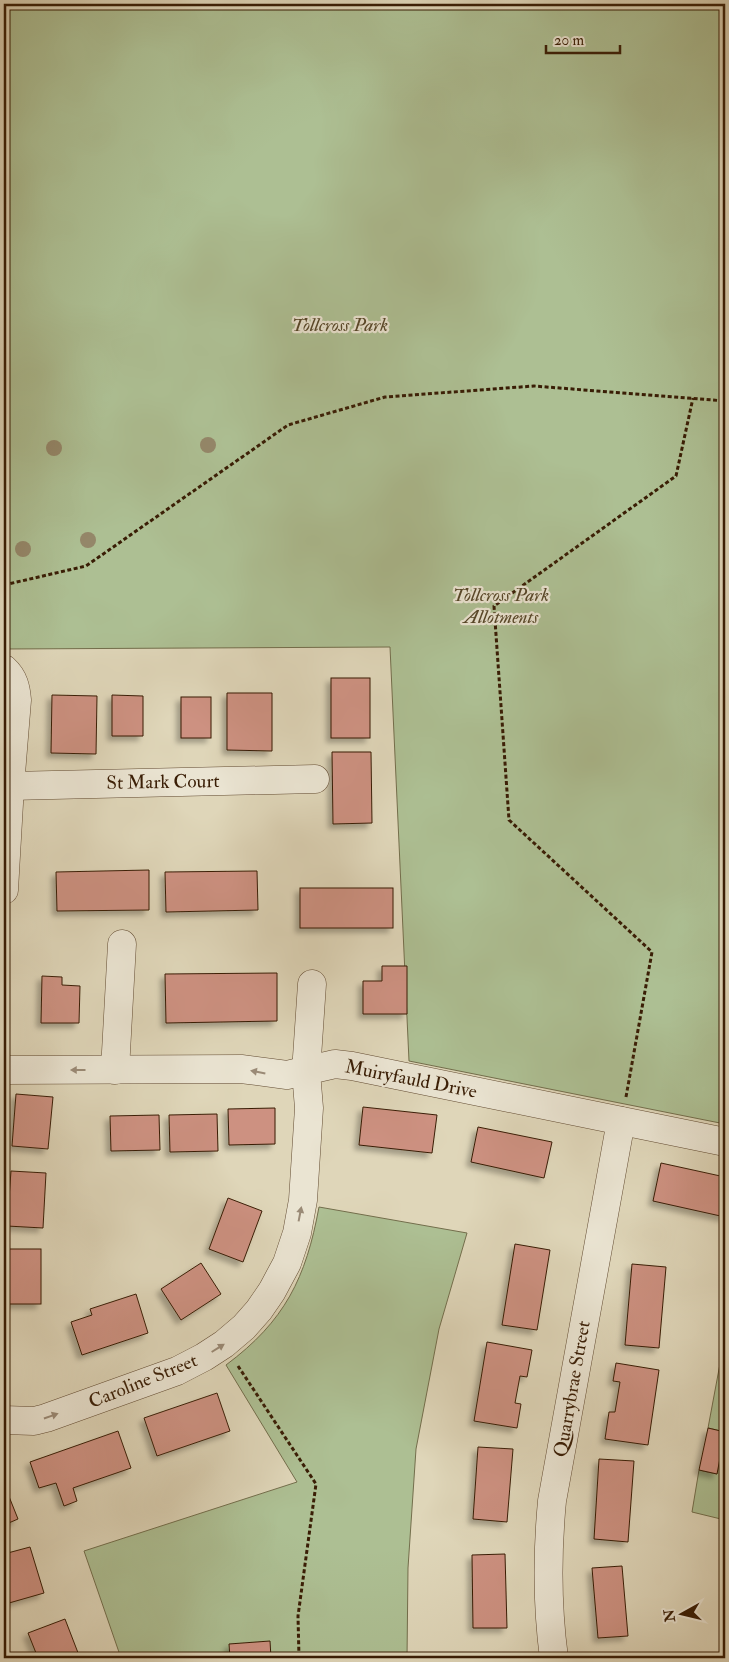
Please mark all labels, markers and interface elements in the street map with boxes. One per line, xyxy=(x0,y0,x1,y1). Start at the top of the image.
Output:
scale bar xyxy=(546,22,620,54)
text: 20 m xyxy=(554,31,584,50)
park label: Tollcross Park xyxy=(292,313,388,337)
park label: Tollcross Park Allotments xyxy=(453,583,549,629)
street label: St Mark Court xyxy=(106,769,220,795)
street label: Muiryfauld Drive xyxy=(343,1054,479,1104)
one-way arrow xyxy=(70,1066,86,1074)
one-way arrow xyxy=(250,1068,265,1076)
one-way arrow xyxy=(297,1205,305,1221)
street label: Quarrybrae Street xyxy=(548,1319,596,1459)
one-way arrow xyxy=(211,1343,224,1353)
street label: Caroline Street xyxy=(85,1348,201,1414)
one-way arrow xyxy=(44,1411,59,1419)
north arrow xyxy=(656,1590,706,1640)
text: N xyxy=(660,1608,679,1624)

